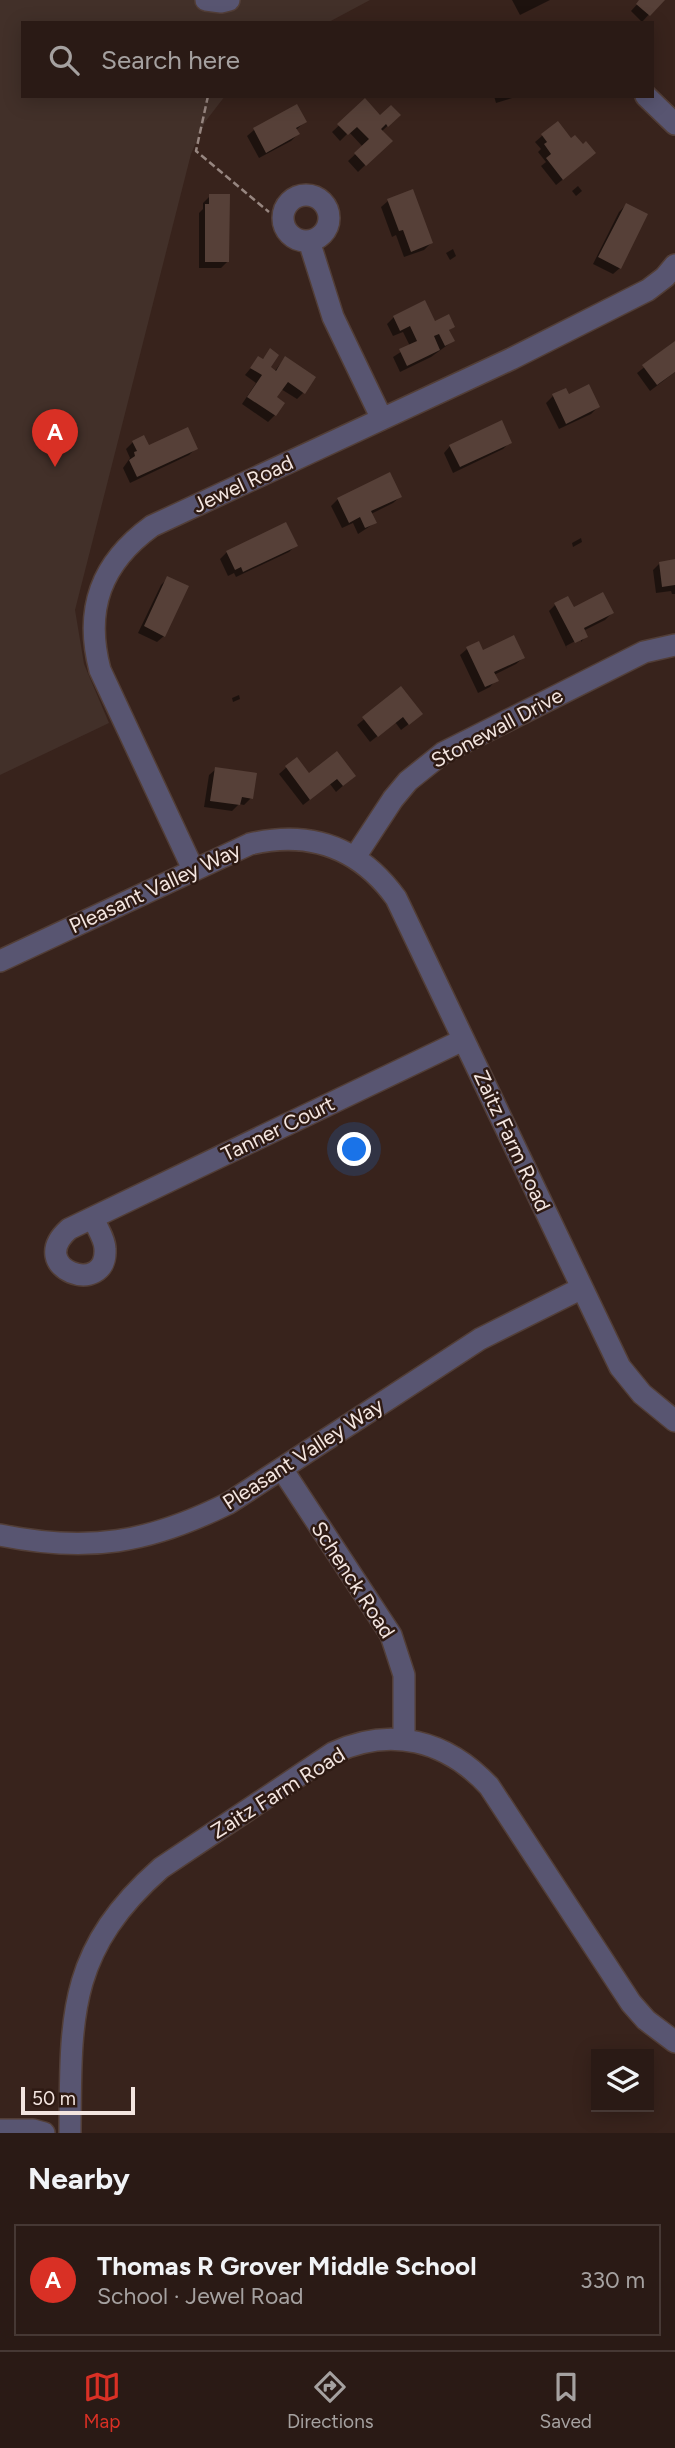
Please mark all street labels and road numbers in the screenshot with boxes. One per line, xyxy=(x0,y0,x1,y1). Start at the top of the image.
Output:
street label: Jewel Road xyxy=(189,449,297,518)
street label: Stonewall Drive xyxy=(427,682,567,773)
street label: Pleasant Valley Way xyxy=(65,837,244,938)
street label: Zaitz Farm Road xyxy=(469,1066,556,1215)
street label: Tanner Court xyxy=(217,1090,338,1167)
street label: Pleasant Valley Way xyxy=(218,1392,388,1515)
street label: Schenck Road xyxy=(306,1517,400,1643)
street label: Zaitz Farm Road xyxy=(206,1741,349,1844)

